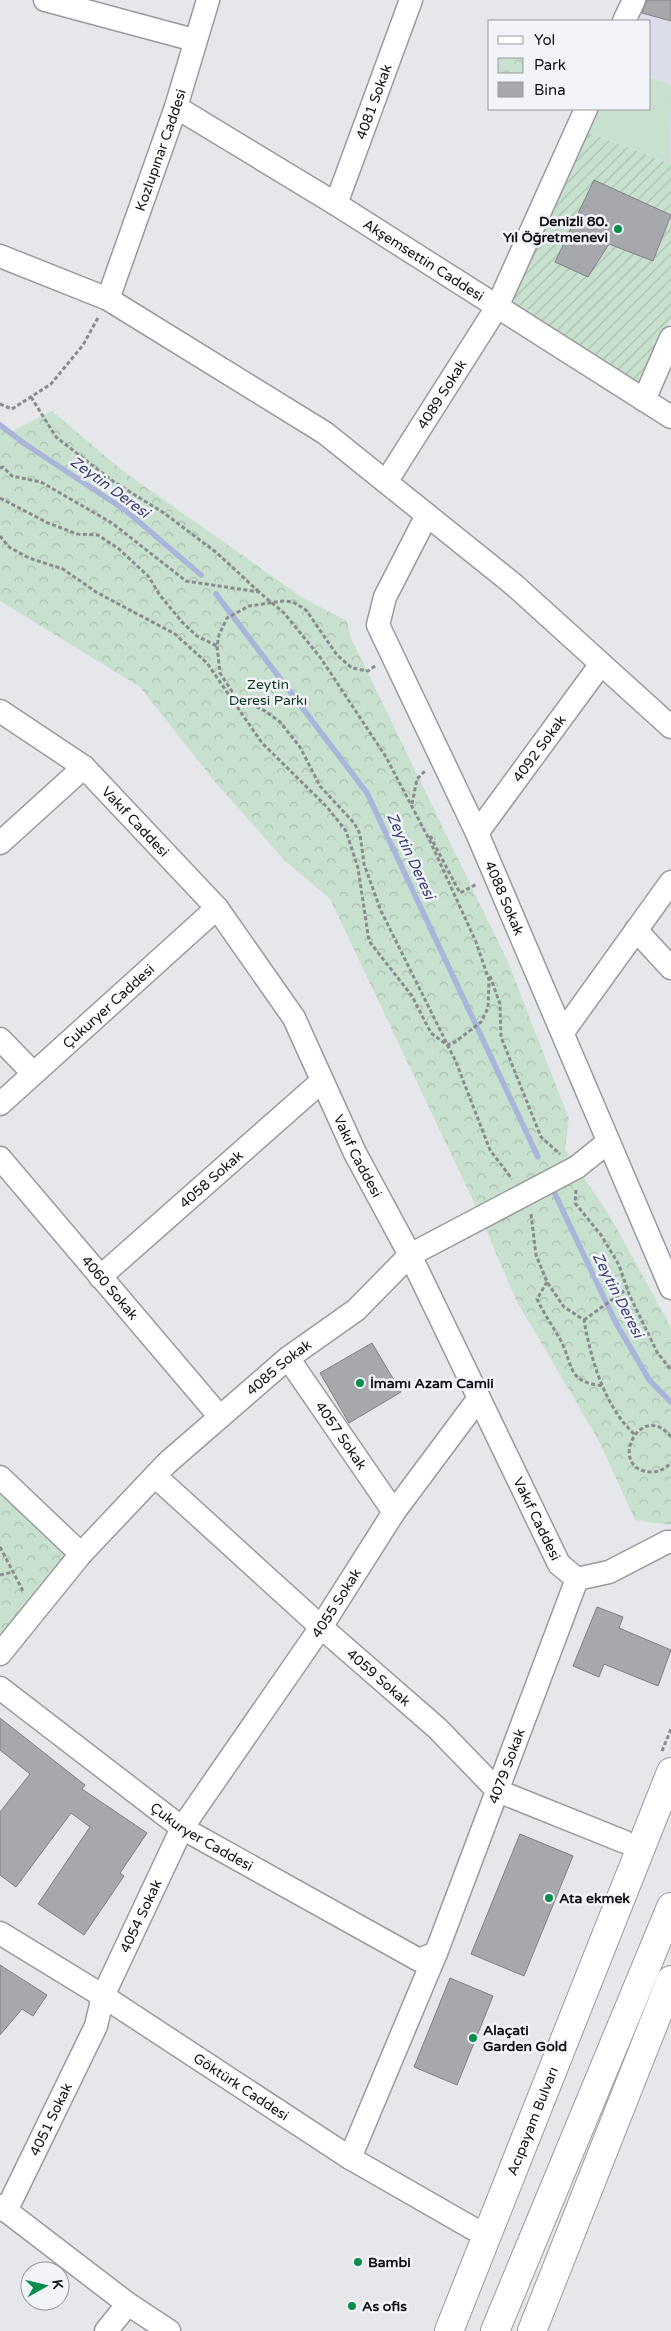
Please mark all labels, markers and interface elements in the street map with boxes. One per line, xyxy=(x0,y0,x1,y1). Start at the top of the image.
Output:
legend xyxy=(488,20,651,110)
text: Yol xyxy=(534,31,555,49)
text: Park xyxy=(534,56,566,74)
street label: 4081 Sokak xyxy=(352,61,395,142)
text: Bina xyxy=(534,81,566,99)
street label: Kozlupınar Caddesi xyxy=(131,87,189,213)
place label: Denizli 80. Yıl Öğretmenevi xyxy=(503,213,608,246)
street label: Akşemsettin Caddesi xyxy=(360,215,487,304)
marker: Denizli 80. Yıl Öğretmenevi xyxy=(612,223,624,235)
street label: 4089 Sokak xyxy=(413,356,470,432)
water label: Zeytin Deresi xyxy=(67,452,155,523)
park label: Zeytin Deresi Parkı xyxy=(229,676,307,709)
street label: 4092 Sokak xyxy=(509,711,570,785)
street label: Vakıf Caddesi xyxy=(98,783,173,860)
water label: Zeytin Deresi xyxy=(383,810,440,904)
street label: 4088 Sokak xyxy=(481,858,528,938)
street label: Çukuryer Caddesi xyxy=(59,960,158,1052)
street label: Vakıf Caddesi xyxy=(330,1112,386,1200)
street label: 4058 Sokak xyxy=(176,1146,246,1212)
water label: Zeytin Deresi xyxy=(589,1249,648,1343)
street label: 4060 Sokak xyxy=(78,1252,142,1323)
street label: 4085 Sokak xyxy=(243,1336,315,1399)
place label: İmamı Azam Camii xyxy=(370,1375,494,1392)
marker: İmamı Azam Camii xyxy=(354,1377,366,1389)
street label: 4057 Sokak xyxy=(312,1398,371,1473)
street label: Vakıf Caddesi xyxy=(510,1474,565,1563)
street label: 4055 Sokak xyxy=(308,1565,365,1641)
street label: 4059 Sokak xyxy=(343,1645,414,1710)
street label: 4079 Sokak xyxy=(485,1726,528,1806)
street label: Çukuryer Caddesi xyxy=(147,1798,256,1874)
street label: 4054 Sokak xyxy=(116,1876,165,1955)
place label: Ata ekmek xyxy=(559,1890,630,1907)
marker: Ata ekmek xyxy=(543,1892,555,1904)
place label: Alaçati Garden Gold xyxy=(483,2022,567,2055)
marker: Alaçati Garden Gold xyxy=(467,2032,479,2044)
street label: Göktürk Caddesi xyxy=(190,2049,292,2124)
street label: Acıpayam Bulvarı xyxy=(503,2064,562,2178)
street label: 4051 Sokak xyxy=(26,2080,76,2159)
place label: Bambi xyxy=(368,2254,411,2271)
marker: Bambi xyxy=(352,2256,364,2268)
north arrow xyxy=(20,2261,70,2311)
text: K xyxy=(48,2278,67,2291)
place label: As ofis xyxy=(362,2298,407,2315)
marker: As ofis xyxy=(346,2300,358,2312)

